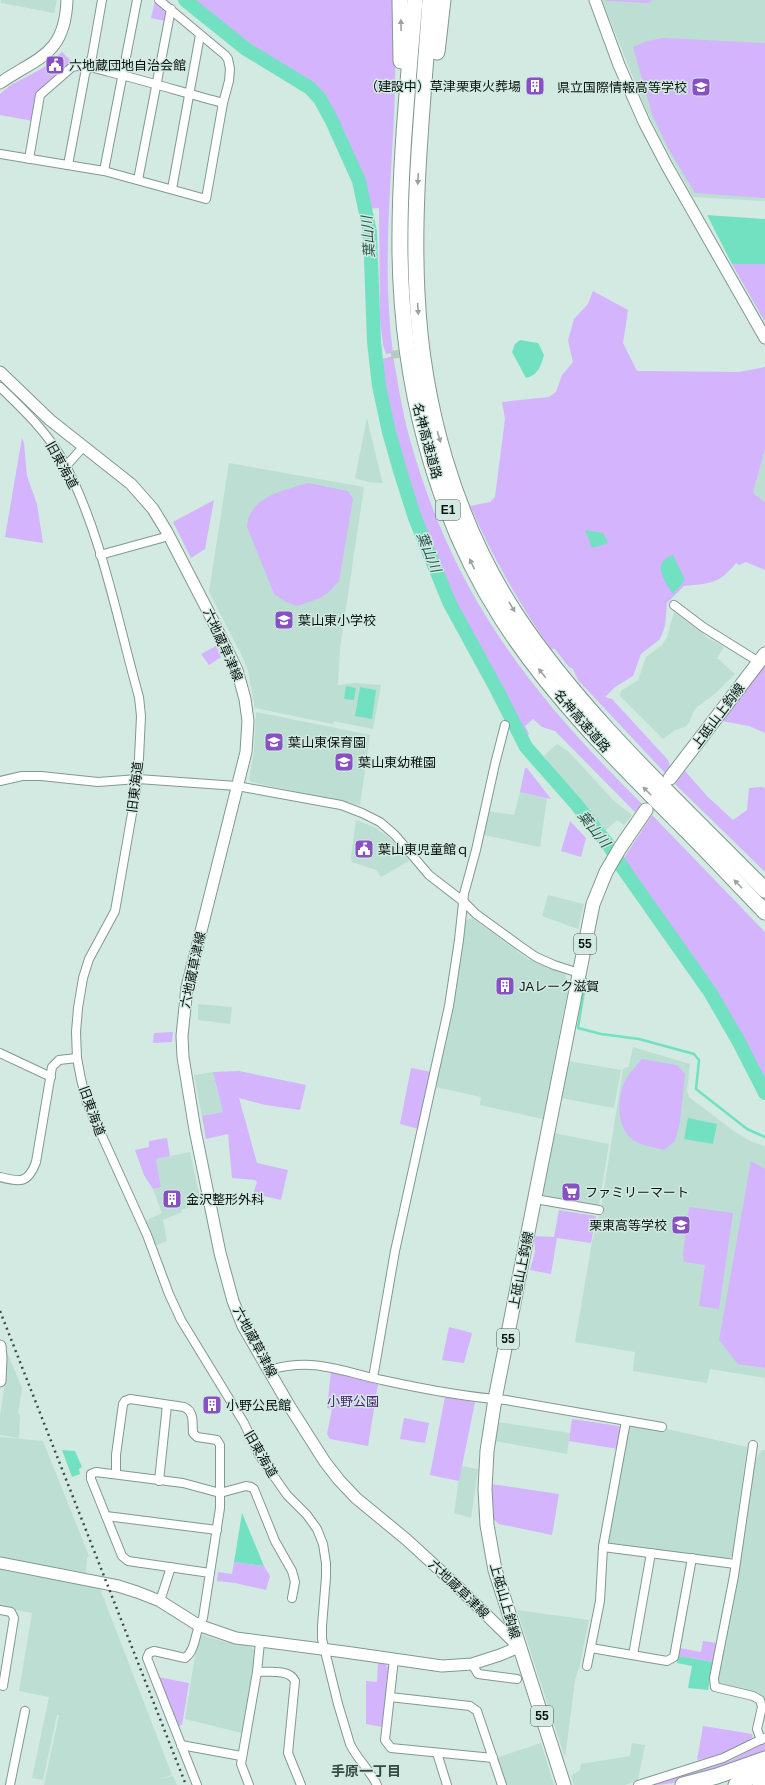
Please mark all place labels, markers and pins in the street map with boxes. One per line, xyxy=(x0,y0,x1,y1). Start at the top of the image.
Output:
public building icon: 六地蔵団地自治会館 xyxy=(44,54,66,76)
place label: 六地蔵団地自治会館 xyxy=(69,58,186,73)
building icon: （建設中）草津栗東火葬場 xyxy=(524,75,546,97)
school or university icon: 県立国際情報高等学校 xyxy=(690,76,712,98)
place label: （建設中）草津栗東火葬場 xyxy=(365,79,521,94)
place label: 県立国際情報高等学校 xyxy=(557,80,687,95)
school or university icon: 葉山東小学校 xyxy=(273,609,295,631)
place label: 葉山東小学校 xyxy=(298,613,376,628)
school or university icon: 葉山東保育園 xyxy=(263,731,285,753)
place label: 葉山東保育園 xyxy=(288,735,366,750)
school or university icon: 葉山東幼稚園 xyxy=(333,751,355,773)
place label: 葉山東幼稚園 xyxy=(358,755,436,770)
public building icon: 葉山東児童館ｑ xyxy=(353,838,375,860)
place label: 葉山東児童館ｑ xyxy=(378,842,469,857)
building icon: JAレーク滋賀 xyxy=(494,975,516,997)
place label: JAレーク滋賀 xyxy=(519,979,599,994)
supermarket icon: ファミリーマート xyxy=(560,1181,582,1203)
place label: ファミリーマート xyxy=(585,1185,689,1200)
building icon: 金沢整形外科 xyxy=(161,1188,183,1210)
place label: 金沢整形外科 xyxy=(186,1192,264,1207)
school or university icon: 栗東高等学校 xyxy=(670,1214,692,1236)
place label: 栗東高等学校 xyxy=(589,1218,667,1233)
building icon: 小野公民館 xyxy=(201,1394,223,1416)
place label: 小野公民館 xyxy=(226,1398,291,1413)

